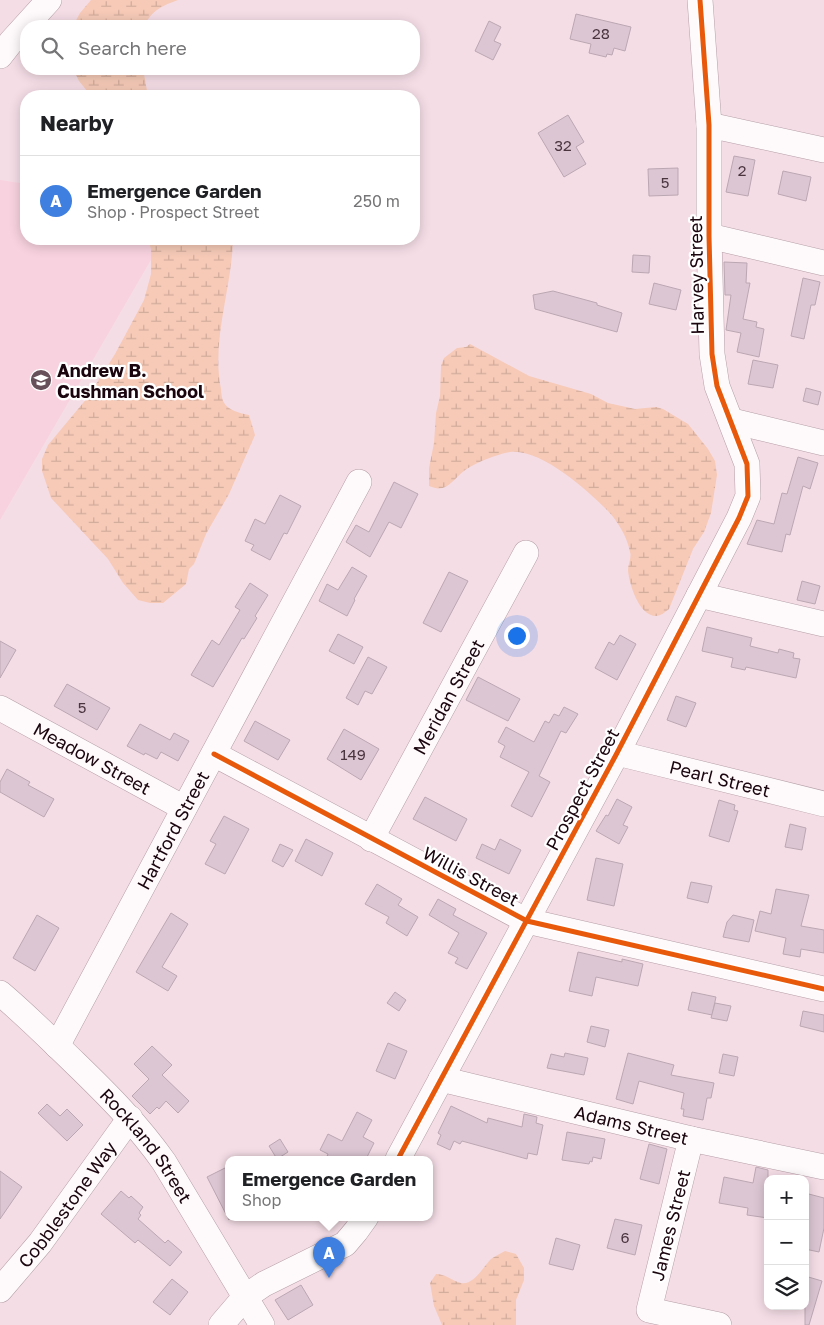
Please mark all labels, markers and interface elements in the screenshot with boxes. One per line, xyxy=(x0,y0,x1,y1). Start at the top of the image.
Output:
search box xyxy=(20,20,420,75)
house number: 28 xyxy=(592,24,610,42)
icon: search xyxy=(38,34,66,62)
text: Search here xyxy=(78,36,187,59)
text: Nearby xyxy=(40,110,114,136)
house number: 32 xyxy=(554,136,572,154)
house number: 2 xyxy=(738,161,746,179)
house number: 5 xyxy=(661,173,669,191)
text: Emergence Garden xyxy=(87,179,262,202)
text: A xyxy=(50,191,62,211)
text: 250 m xyxy=(353,191,400,211)
text: Shop · Prospect Street xyxy=(87,202,260,222)
street label: Harvey Street xyxy=(684,215,708,335)
place label: Andrew B. Cushman School xyxy=(57,359,204,402)
school or university icon: Andrew B. Cushman School xyxy=(29,368,53,392)
your location xyxy=(504,623,530,649)
street label: Meridan Street xyxy=(408,635,488,758)
house number: 5 xyxy=(78,698,86,716)
street label: Meadow Street xyxy=(30,717,155,799)
street label: Prospect Street xyxy=(541,724,623,854)
house number: 149 xyxy=(340,745,366,763)
street label: Pearl Street xyxy=(667,755,772,801)
street label: Hartford Street xyxy=(132,767,213,893)
street label: Willis Street xyxy=(419,841,523,911)
street label: Rockland Street xyxy=(96,1083,197,1207)
street label: Adams Street xyxy=(572,1100,691,1149)
street label: Cobblestone Way xyxy=(13,1137,121,1272)
popup xyxy=(225,1156,433,1221)
text: Emergence Garden xyxy=(242,1167,416,1190)
street label: James Street xyxy=(646,1167,694,1283)
map controls xyxy=(764,1175,809,1310)
button: + xyxy=(764,1175,809,1220)
text: Shop xyxy=(242,1190,281,1210)
button: − xyxy=(764,1220,809,1265)
house number: 6 xyxy=(620,1228,630,1246)
pin: A xyxy=(313,1237,345,1278)
button: layers xyxy=(764,1265,809,1310)

